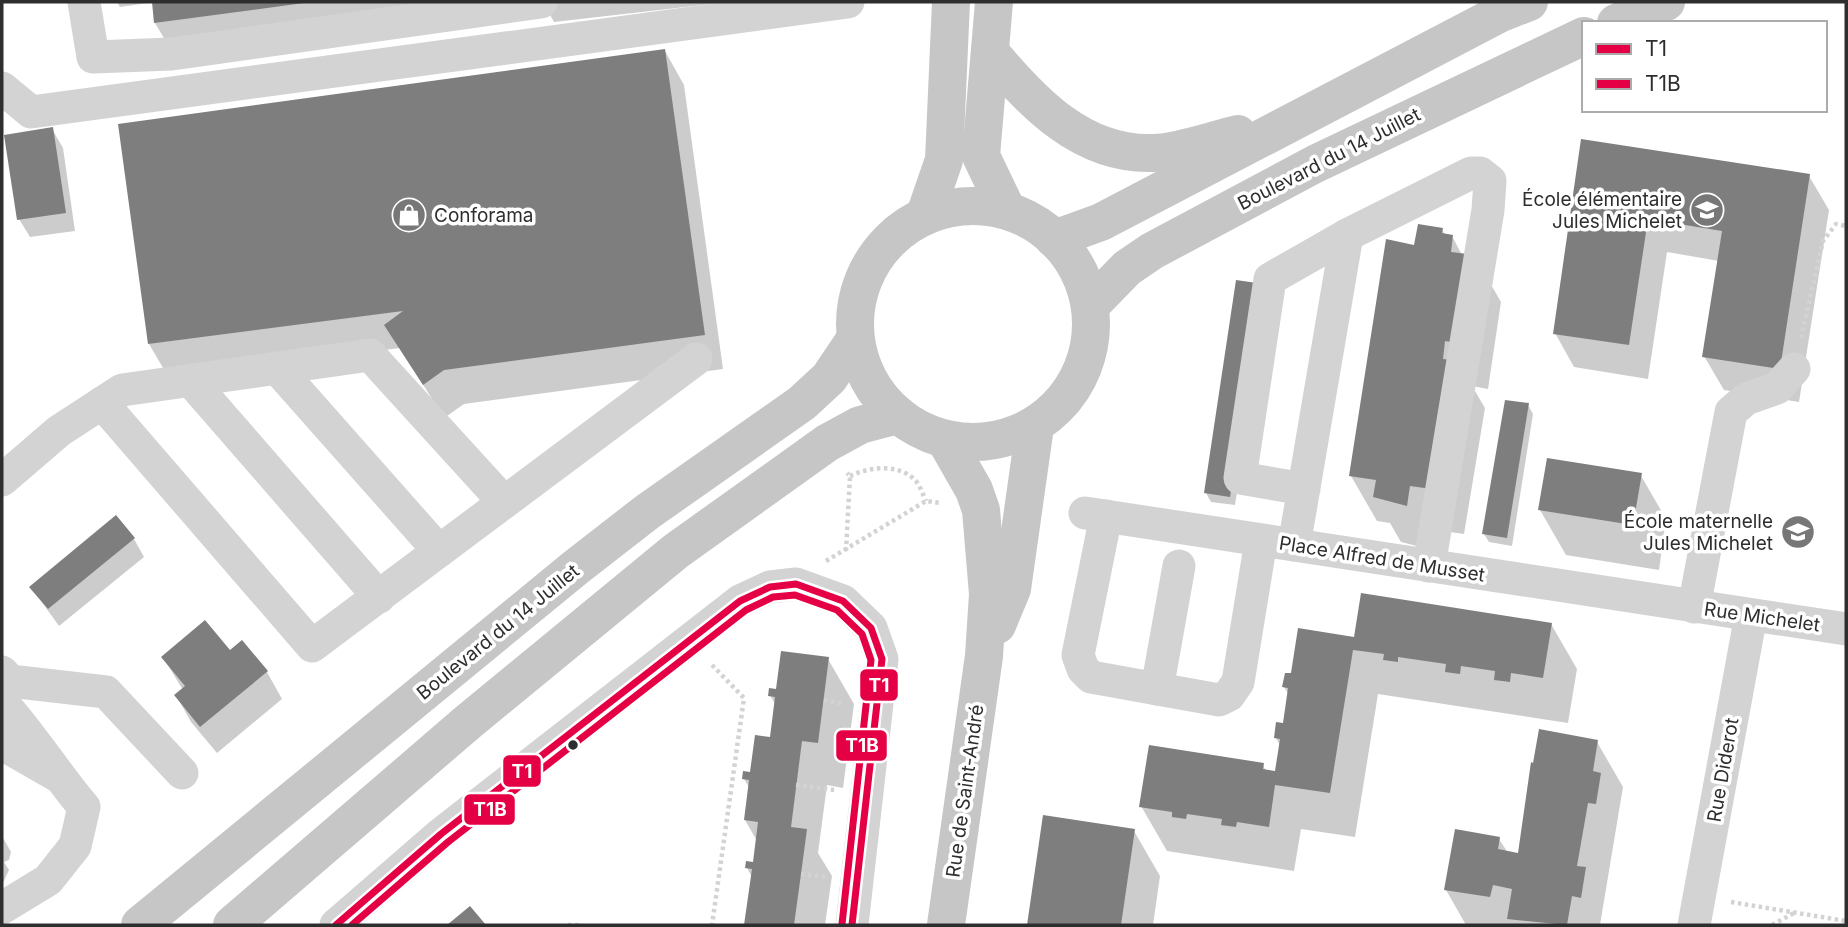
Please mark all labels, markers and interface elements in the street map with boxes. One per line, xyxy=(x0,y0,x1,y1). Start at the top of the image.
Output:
legend xyxy=(1582,21,1827,112)
text: T1 xyxy=(1645,36,1667,61)
text: T1B xyxy=(1645,71,1681,96)
street label: Boulevard du 14 Juillet xyxy=(1234,103,1424,215)
place label: École élémentaire Jules Michelet xyxy=(1522,187,1682,233)
school or university icon: École élémentaire Jules Michelet xyxy=(1688,191,1726,229)
shop icon: Conforama xyxy=(390,196,428,234)
place label: Conforama xyxy=(434,204,534,227)
place label: École maternelle Jules Michelet xyxy=(1624,509,1773,555)
school or university icon: École maternelle Jules Michelet xyxy=(1779,513,1817,551)
street label: Place Alfred de Musset xyxy=(1277,531,1487,587)
street label: Boulevard du 14 Juillet xyxy=(412,559,584,705)
street label: Rue Michelet xyxy=(1703,597,1821,637)
line badge: T1 xyxy=(859,668,899,702)
text: T1 xyxy=(869,674,889,697)
street label: Rue de Saint-André xyxy=(941,703,989,879)
street label: Rue Diderot xyxy=(1703,716,1743,824)
line badge: T1B xyxy=(835,729,888,762)
text: T1B xyxy=(845,734,879,757)
unlabelled marker xyxy=(566,738,580,752)
line badge: T1 xyxy=(502,754,542,788)
text: T1 xyxy=(512,760,532,783)
line badge: T1B xyxy=(463,793,516,826)
text: T1B xyxy=(473,798,507,821)

